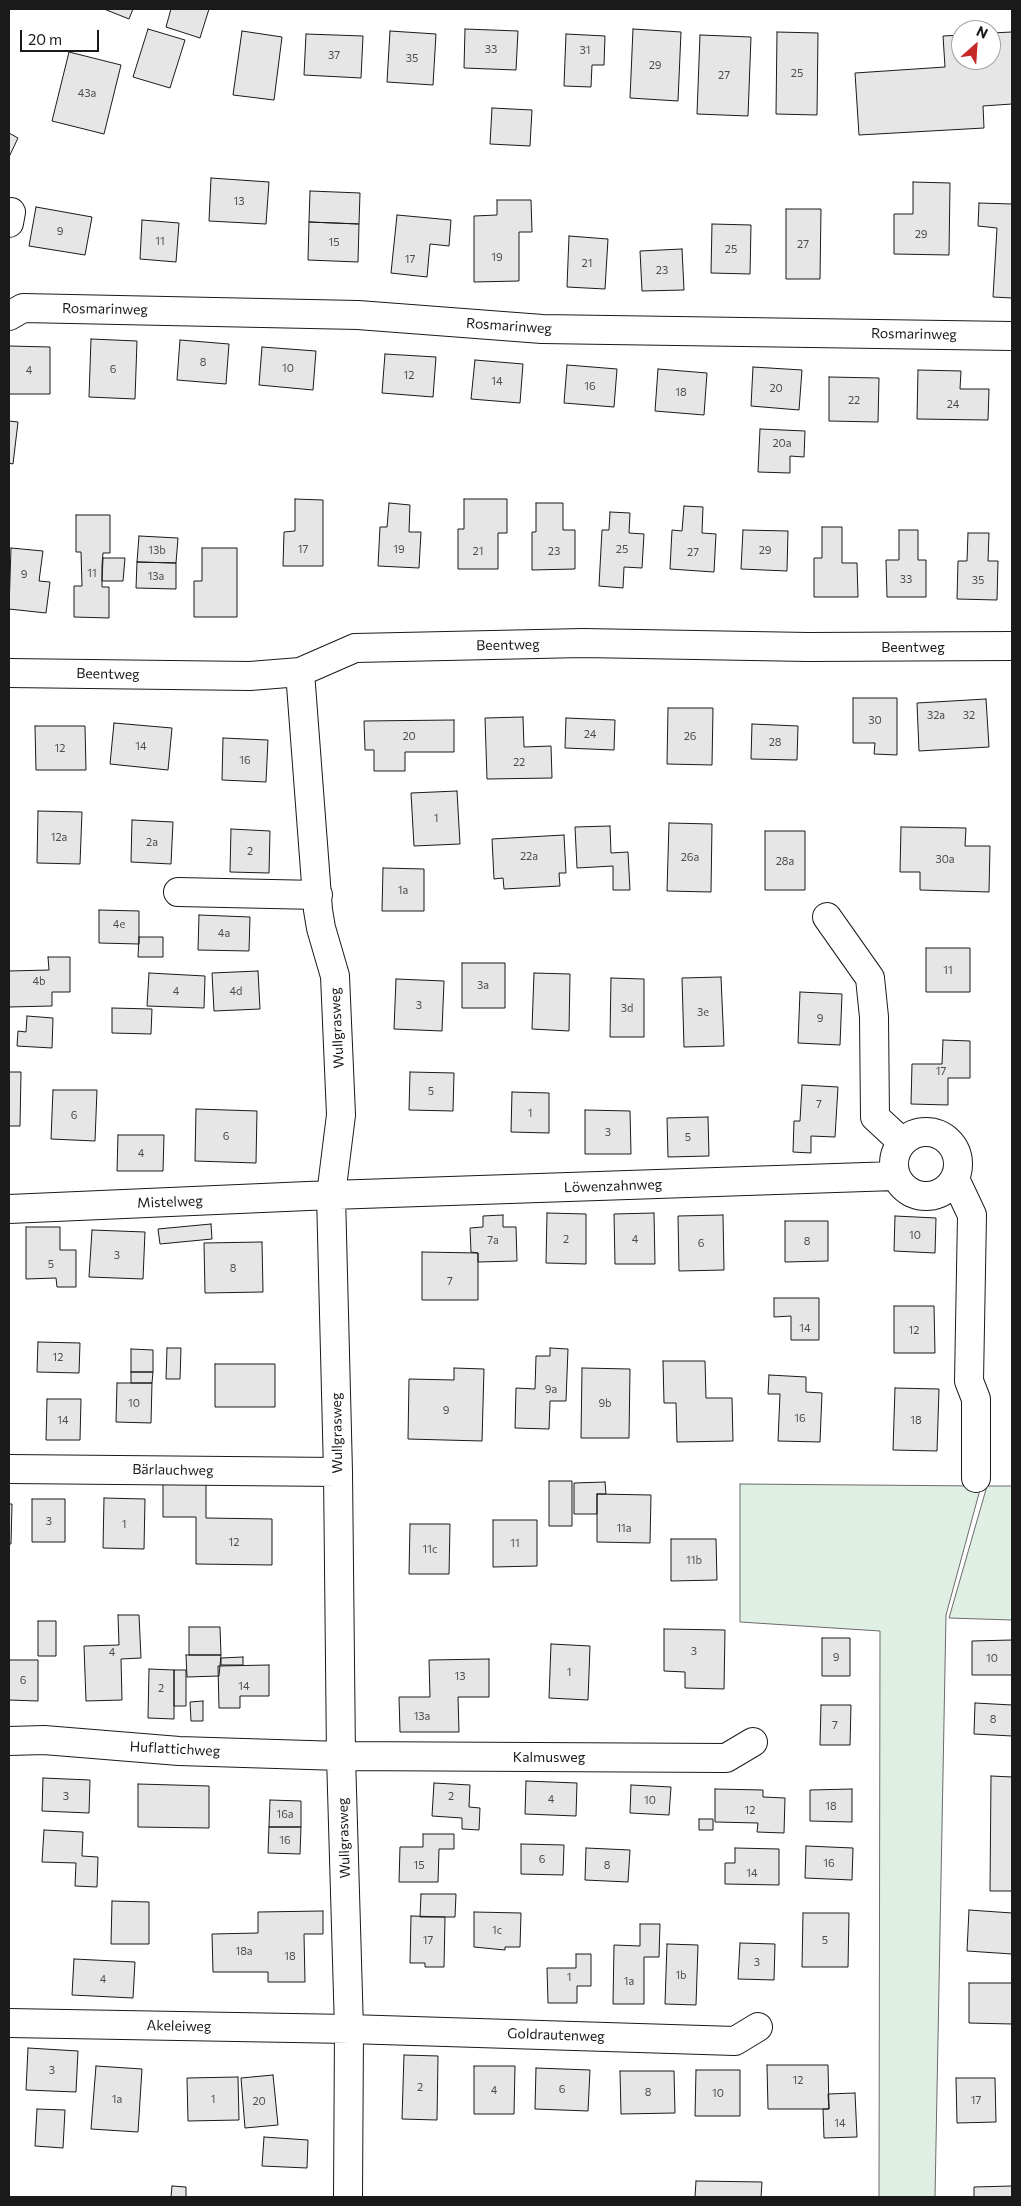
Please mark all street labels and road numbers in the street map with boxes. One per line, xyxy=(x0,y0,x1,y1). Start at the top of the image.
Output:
street label: Rosmarinweg xyxy=(62,300,148,318)
street label: Rosmarinweg xyxy=(465,315,553,337)
street label: Rosmarinweg xyxy=(871,325,957,343)
street label: Beentweg xyxy=(476,636,540,654)
street label: Beentweg xyxy=(881,639,945,655)
street label: Beentweg xyxy=(76,665,140,683)
street label: Wullgrasweg xyxy=(326,987,348,1069)
street label: Löwenzahnweg xyxy=(563,1176,663,1196)
street label: Mistelweg xyxy=(137,1192,203,1212)
street label: Wullgrasweg xyxy=(328,1392,346,1474)
street label: Bärlauchweg xyxy=(132,1461,214,1479)
street label: Huflattichweg xyxy=(129,1738,221,1760)
street label: Kalmusweg xyxy=(513,1749,585,1765)
street label: Wullgrasweg xyxy=(334,1797,354,1879)
street label: Akeleiweg xyxy=(146,2017,212,2035)
street label: Goldrautenweg xyxy=(507,2025,605,2045)

